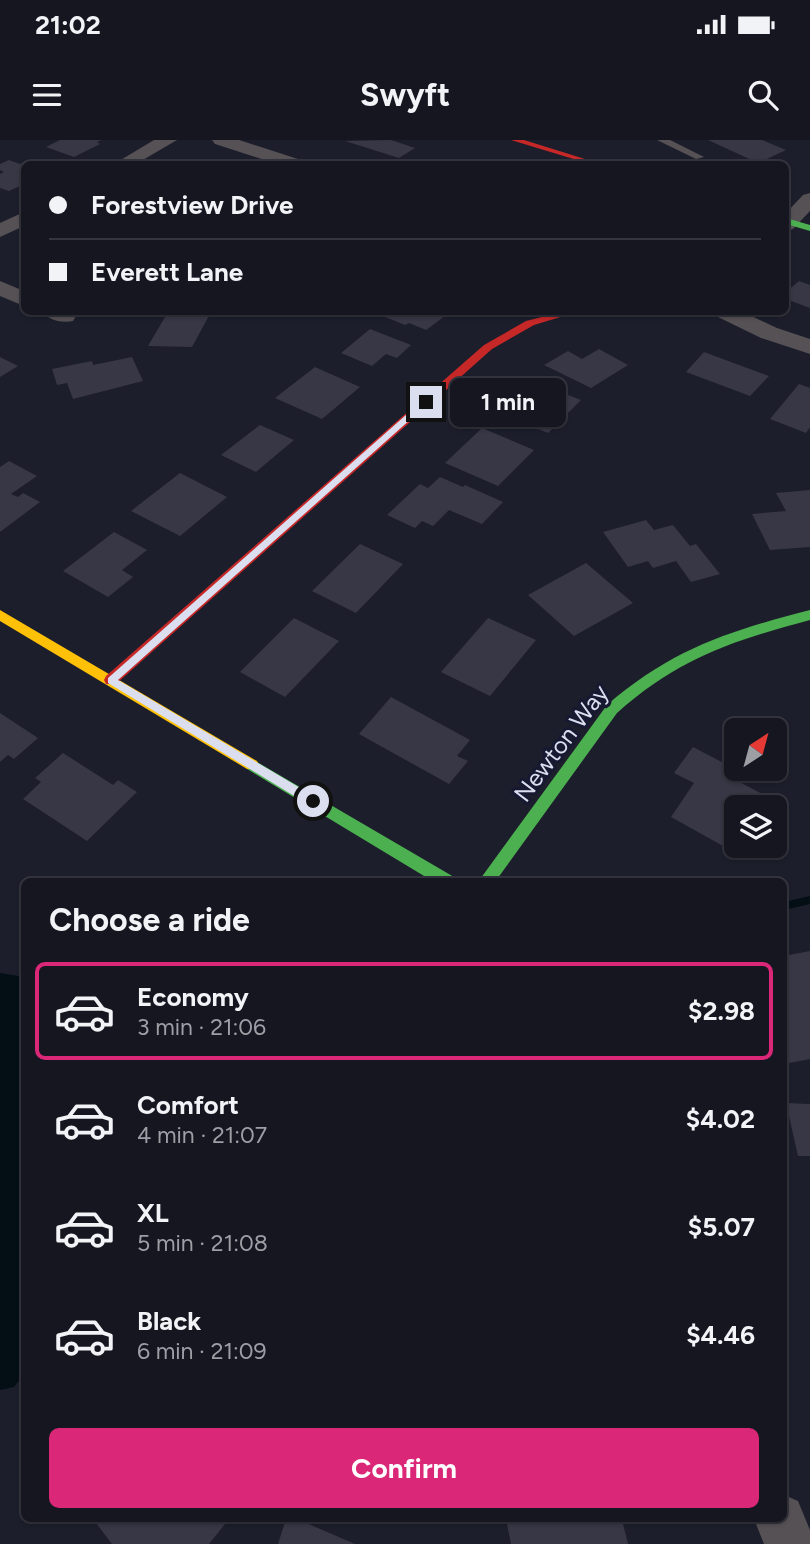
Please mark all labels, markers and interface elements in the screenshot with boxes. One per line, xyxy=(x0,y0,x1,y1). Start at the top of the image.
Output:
text: 21:02 xyxy=(35,9,101,41)
icon: menu xyxy=(28,76,66,114)
text: Swyft xyxy=(360,76,450,114)
icon: search xyxy=(744,76,782,114)
text: Forestview Drive xyxy=(91,189,293,221)
text: Everett Lane xyxy=(91,256,243,288)
callout: 1 min xyxy=(450,378,566,426)
route end xyxy=(410,386,442,418)
text: 1 min xyxy=(481,388,535,416)
street label: Newton Way xyxy=(508,678,615,807)
north arrow xyxy=(724,718,788,780)
map controls xyxy=(724,718,787,858)
route start xyxy=(297,785,329,817)
button: layers xyxy=(724,795,787,858)
text: Choose a ride xyxy=(49,901,250,939)
icon: car xyxy=(53,980,116,1043)
text: Economy xyxy=(137,981,249,1013)
text: $2.98 xyxy=(688,995,755,1027)
text: 3 min · 21:06 xyxy=(137,1013,266,1041)
icon: car xyxy=(53,1088,116,1151)
text: Comfort xyxy=(137,1089,239,1121)
text: $4.02 xyxy=(686,1103,755,1135)
text: 4 min · 21:07 xyxy=(137,1121,267,1149)
icon: car xyxy=(53,1196,116,1259)
text: XL xyxy=(137,1197,169,1229)
text: $5.07 xyxy=(688,1211,755,1243)
text: 5 min · 21:08 xyxy=(137,1229,268,1257)
icon: car xyxy=(53,1304,116,1367)
text: Black xyxy=(137,1305,201,1337)
text: $4.46 xyxy=(686,1319,755,1351)
text: 6 min · 21:09 xyxy=(137,1337,267,1365)
button: Confirm xyxy=(49,1428,759,1508)

